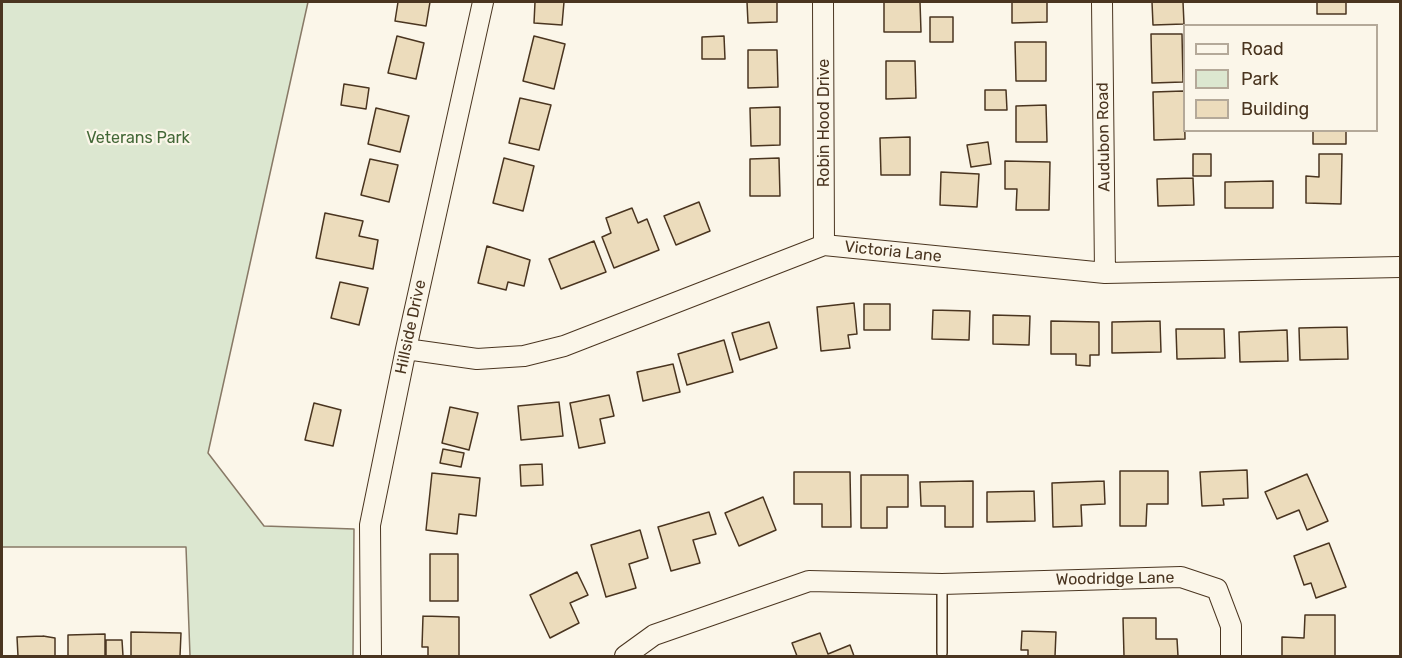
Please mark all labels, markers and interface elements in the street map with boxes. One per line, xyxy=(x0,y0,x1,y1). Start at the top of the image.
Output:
legend xyxy=(1183,24,1378,132)
text: Road xyxy=(1241,38,1284,60)
street label: Robin Hood Drive xyxy=(814,59,834,187)
text: Park xyxy=(1241,68,1278,90)
street label: Audubon Road xyxy=(1093,82,1115,192)
text: Building xyxy=(1241,98,1309,120)
park label: Veterans Park xyxy=(86,128,190,148)
street label: Victoria Lane xyxy=(843,237,943,267)
street label: Hillside Drive xyxy=(392,278,430,376)
street label: Woodridge Lane xyxy=(1055,568,1175,590)

